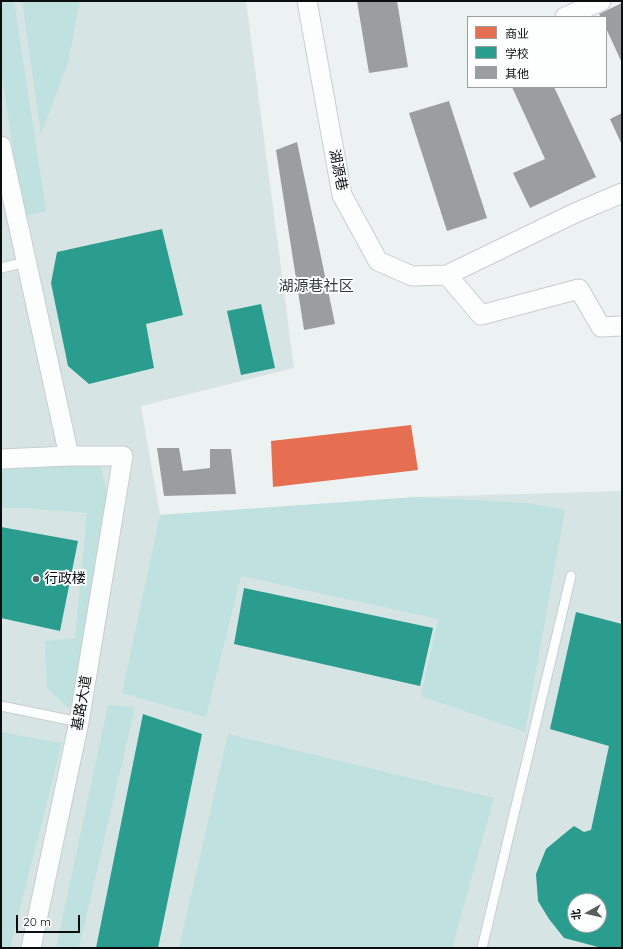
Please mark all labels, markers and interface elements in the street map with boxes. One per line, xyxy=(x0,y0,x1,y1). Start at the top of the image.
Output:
legend xyxy=(467,16,607,88)
text: 商业 xyxy=(505,26,529,41)
text: 学校 xyxy=(505,46,529,61)
text: 其他 xyxy=(505,66,529,81)
street label: 湖源巷 xyxy=(326,148,350,192)
district label: 湖源巷社区 xyxy=(279,277,353,295)
place label: 行政楼 xyxy=(44,571,86,587)
marker: 行政楼 xyxy=(31,574,41,584)
street label: 基路大道 xyxy=(69,674,95,732)
north arrow xyxy=(567,893,607,933)
scale bar xyxy=(18,907,82,933)
text: 北 xyxy=(568,908,584,921)
text: 20 m xyxy=(23,914,51,929)

